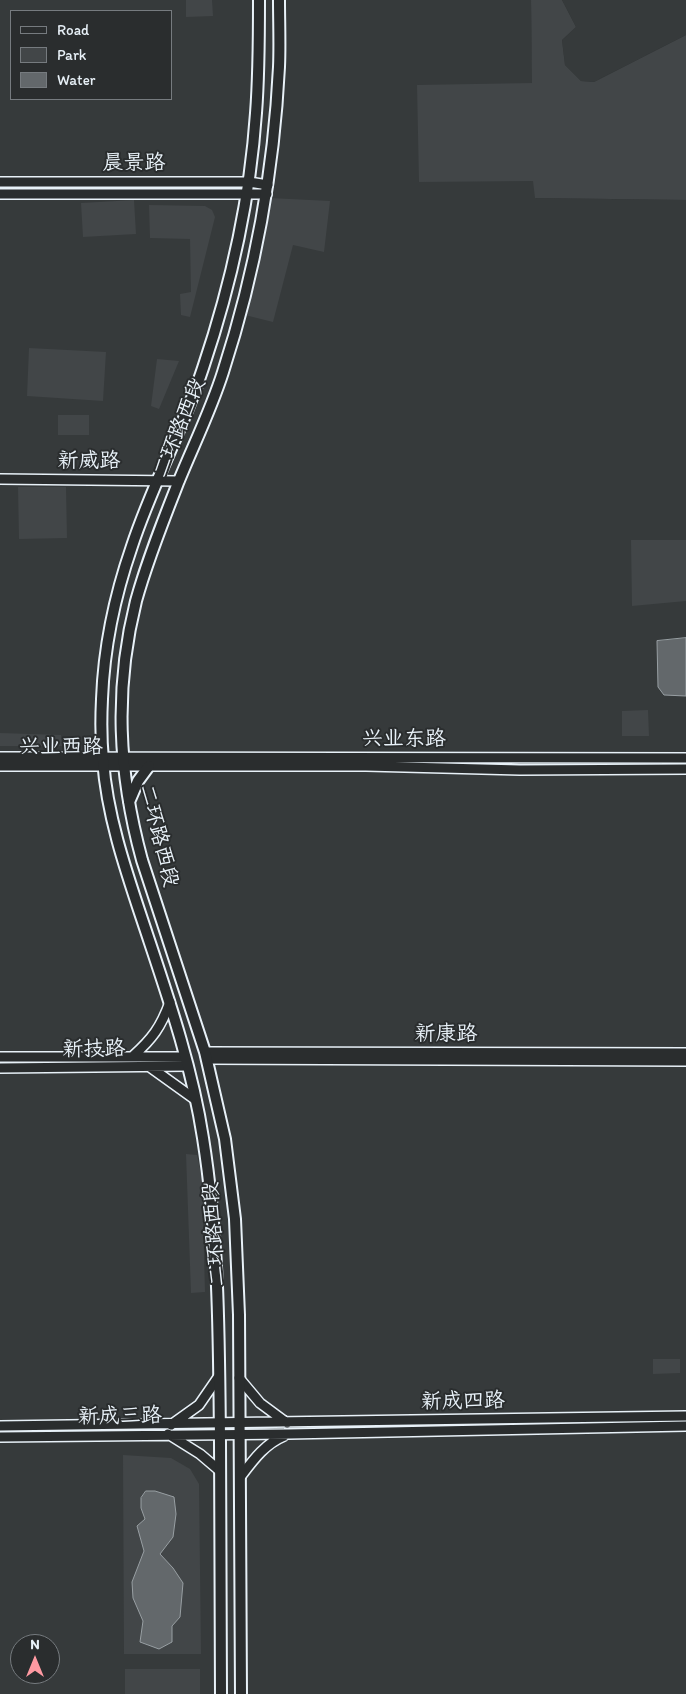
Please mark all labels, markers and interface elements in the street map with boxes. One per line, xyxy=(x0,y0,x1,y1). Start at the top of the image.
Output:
legend xyxy=(10,10,172,100)
text: Road xyxy=(57,21,89,39)
text: Park xyxy=(57,46,87,64)
text: Water xyxy=(57,71,95,89)
street label: 晨景路 xyxy=(103,151,165,177)
street label: 二环路西段 xyxy=(149,375,211,481)
street label: 新威路 xyxy=(58,449,120,475)
street label: 兴业东路 xyxy=(362,727,446,753)
street label: 兴业西路 xyxy=(19,735,103,761)
street label: 二环路西段 xyxy=(133,782,183,890)
street label: 新康路 xyxy=(415,1022,477,1048)
street label: 新技路 xyxy=(62,1037,126,1063)
street label: 二环路西段 xyxy=(199,1181,231,1287)
street label: 新成四路 xyxy=(421,1389,505,1415)
street label: 新成三路 xyxy=(78,1404,162,1430)
north arrow xyxy=(10,1634,60,1684)
text: N xyxy=(30,1636,40,1653)

